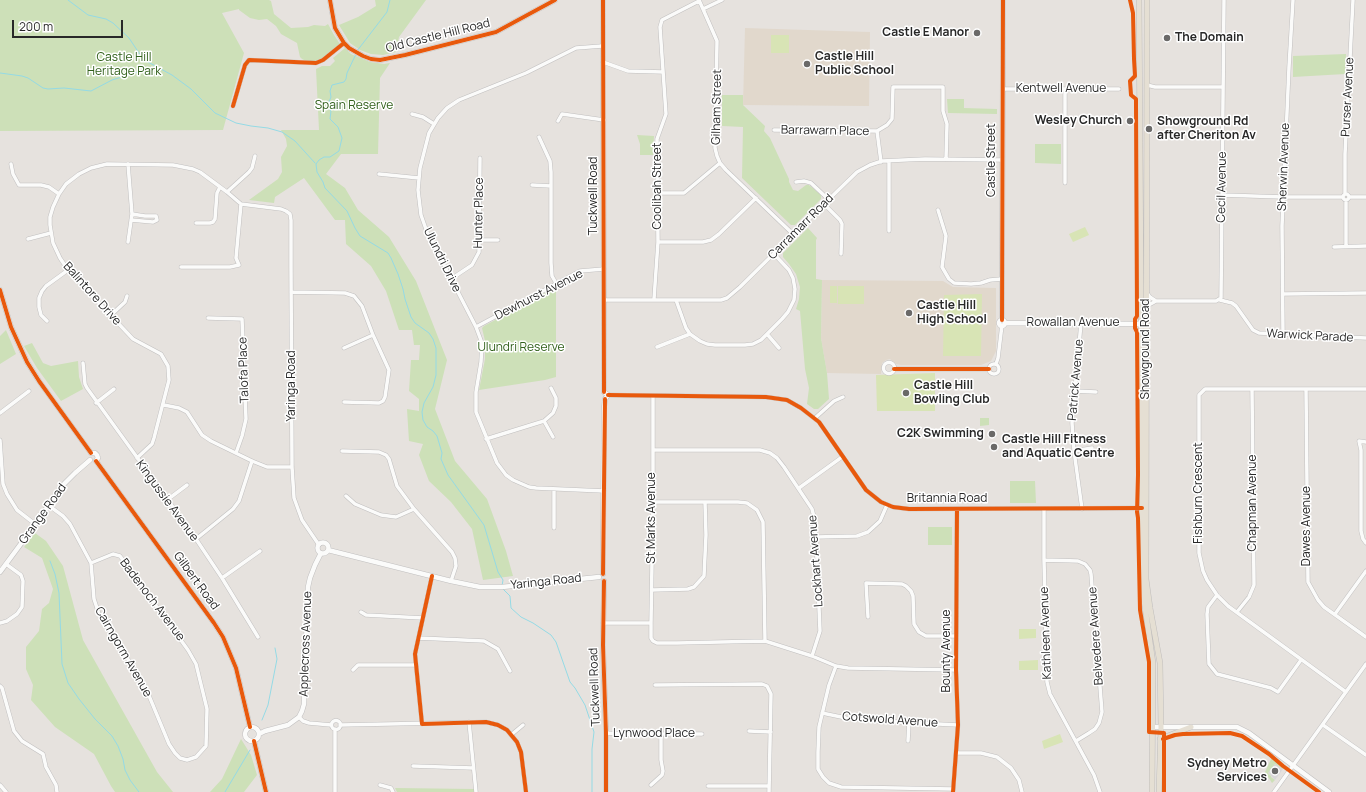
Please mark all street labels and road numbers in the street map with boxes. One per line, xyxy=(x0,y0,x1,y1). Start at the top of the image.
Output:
street label: Old Castle Hill Road xyxy=(384,16,492,56)
street label: Purser Avenue xyxy=(1339,57,1357,137)
street label: Gilham Street xyxy=(709,69,725,145)
street label: Kentwell Avenue xyxy=(1016,82,1106,96)
street label: Barrawarn Place xyxy=(781,123,869,139)
street label: Castle Street xyxy=(985,123,999,197)
street label: Sherwin Avenue xyxy=(1275,123,1293,211)
street label: Coolibah Street xyxy=(651,143,665,229)
street label: Cecil Avenue xyxy=(1214,151,1230,223)
street label: Tuckwell Road xyxy=(587,157,601,235)
street label: Hunter Place xyxy=(471,177,487,249)
street label: Carramarr Road xyxy=(765,191,837,263)
street label: Ulundri Drive xyxy=(420,225,464,295)
street label: Balintore Drive xyxy=(60,259,124,329)
street label: Dewhurst Avenue xyxy=(493,267,585,323)
street label: Showground Road xyxy=(1139,299,1153,399)
street label: Rowallan Avenue xyxy=(1027,316,1119,330)
street label: Warwick Parade xyxy=(1266,327,1354,345)
street label: Talofa Place xyxy=(236,337,252,403)
street label: Patrick Avenue xyxy=(1065,339,1087,421)
street label: Yaringa Road xyxy=(285,350,299,422)
street label: Fishburn Crescent xyxy=(1192,442,1206,544)
street label: Chapman Avenue xyxy=(1246,455,1260,551)
street label: Kingussie Avenue xyxy=(133,457,201,545)
street label: St Marks Avenue xyxy=(645,472,659,564)
street label: Grange Road xyxy=(16,481,70,547)
street label: Dawes Avenue xyxy=(1300,486,1314,566)
street label: Britannia Road xyxy=(907,492,987,506)
street label: Lockhart Avenue xyxy=(806,514,826,608)
street label: Gilbert Road xyxy=(170,549,222,613)
street label: Badenoch Avenue xyxy=(116,556,188,644)
street label: Yaringa Road xyxy=(510,571,582,593)
street label: Kathleen Avenue xyxy=(1037,586,1055,680)
street label: Belvedere Avenue xyxy=(1085,586,1107,686)
street label: Applecross Avenue xyxy=(297,591,315,697)
street label: Cairngorm Avenue xyxy=(91,604,155,700)
street label: Bounty Avenue xyxy=(940,609,954,693)
street label: Tuckwell Road xyxy=(586,647,604,727)
street label: Cotswold Avenue xyxy=(842,709,938,731)
street label: Lynwood Place xyxy=(613,727,695,741)

